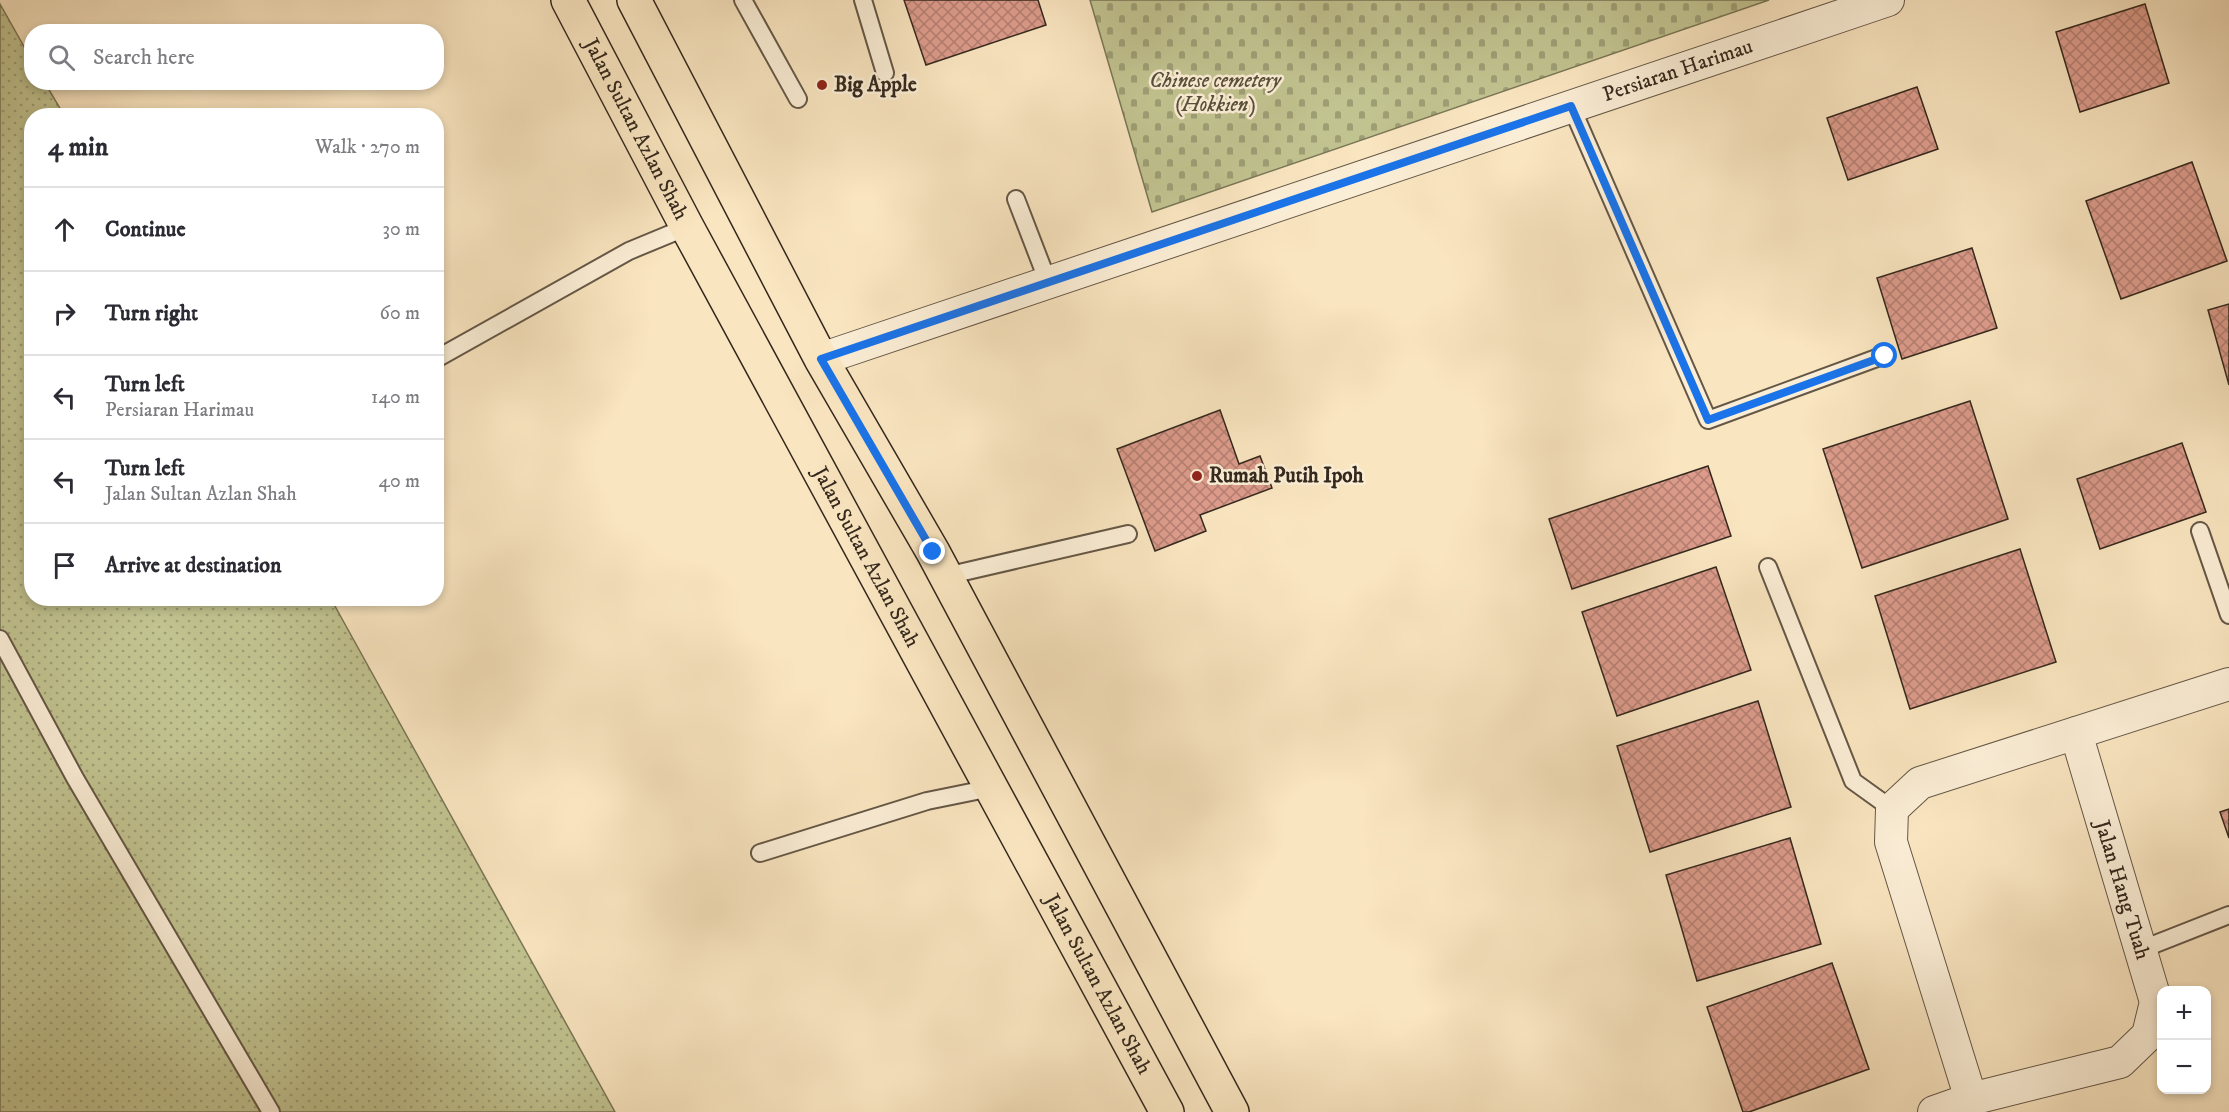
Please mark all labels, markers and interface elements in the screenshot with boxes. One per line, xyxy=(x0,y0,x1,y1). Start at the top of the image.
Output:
search box xyxy=(24,24,444,90)
street label: Jalan Sultan Azlan Shah xyxy=(577,32,694,225)
street label: Persiaran Harimau xyxy=(1599,33,1756,108)
icon: search xyxy=(45,41,78,74)
text: Search here xyxy=(93,44,195,71)
park label: Chinese cemetery (Hokkien) xyxy=(1149,68,1283,118)
place label: Big Apple xyxy=(834,72,917,98)
marker: Big Apple xyxy=(815,78,829,92)
text: 4 min xyxy=(48,131,108,164)
text: Walk · 270 m xyxy=(315,135,420,160)
icon: ahead xyxy=(48,213,81,246)
text: Continue xyxy=(105,216,186,243)
text: 30 m xyxy=(382,217,420,242)
icon: right xyxy=(48,297,81,330)
text: Turn right xyxy=(105,300,198,327)
text: 60 m xyxy=(380,301,420,326)
route start xyxy=(1871,342,1897,368)
text: Turn left xyxy=(105,371,185,398)
icon: left xyxy=(48,381,81,414)
text: 140 m xyxy=(371,385,420,410)
text: Persiaran Harimau xyxy=(105,398,254,423)
text: Turn left xyxy=(105,455,185,482)
street label: Jalan Sultan Azlan Shah xyxy=(806,461,926,652)
place label: Rumah Putih Ipoh xyxy=(1209,463,1364,489)
icon: left xyxy=(48,465,81,498)
text: 40 m xyxy=(378,469,420,494)
marker: Rumah Putih Ipoh xyxy=(1190,469,1204,483)
text: Jalan Sultan Azlan Shah xyxy=(105,482,297,507)
route end xyxy=(919,538,945,564)
icon: arrive xyxy=(48,549,81,582)
text: Arrive at destination xyxy=(105,552,282,579)
street label: Jalan Hang Tuah xyxy=(2088,815,2156,963)
street label: Jalan Sultan Azlan Shah xyxy=(1037,888,1157,1079)
map controls xyxy=(2157,986,2211,1094)
button: + xyxy=(2157,986,2211,1040)
button: − xyxy=(2157,1040,2211,1094)

